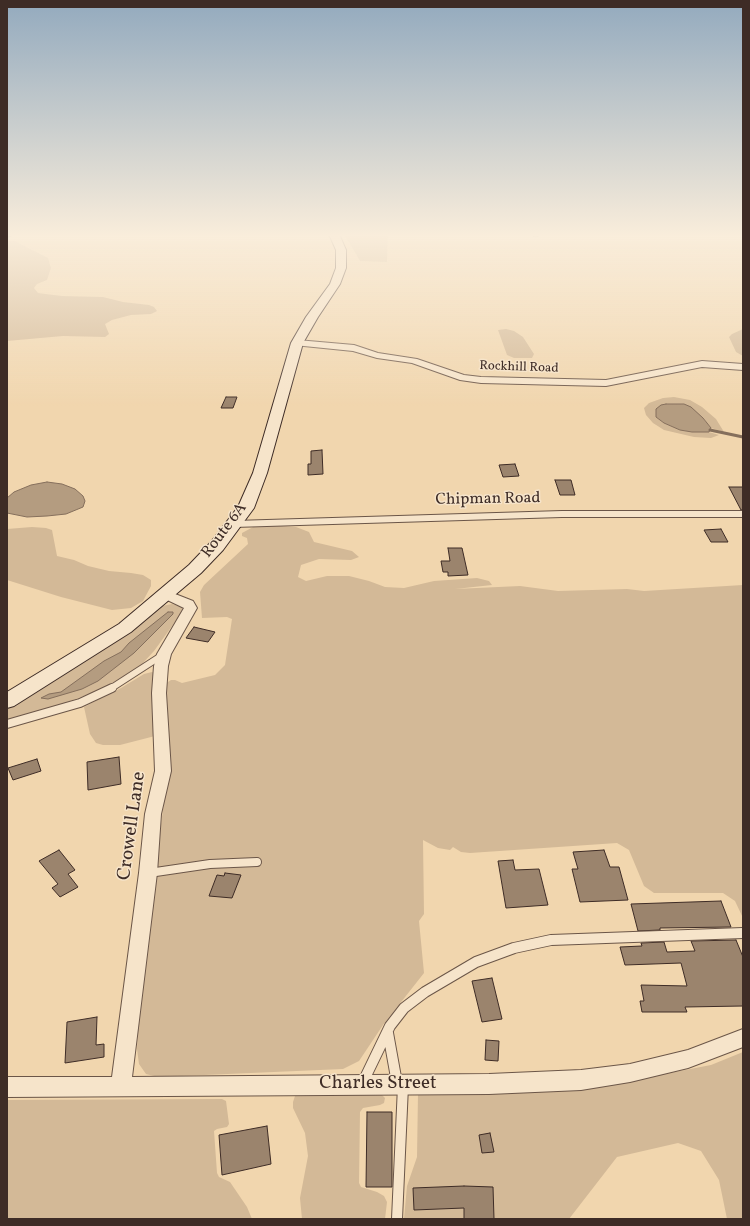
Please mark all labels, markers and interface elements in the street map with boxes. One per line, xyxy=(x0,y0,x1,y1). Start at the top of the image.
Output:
street label: Rockhill Road xyxy=(479,359,559,377)
street label: Chipman Road xyxy=(435,489,541,511)
street label: Route 6A xyxy=(198,500,252,562)
street label: Crowell Lane xyxy=(114,770,152,882)
street label: Charles Street xyxy=(319,1074,437,1096)

